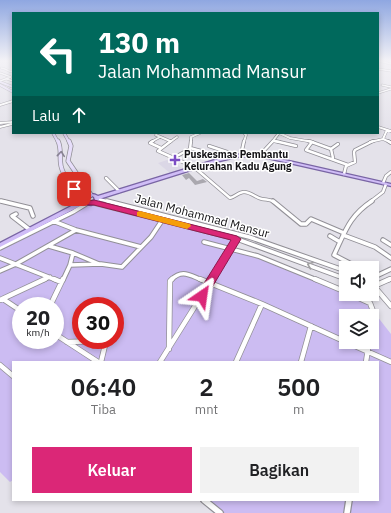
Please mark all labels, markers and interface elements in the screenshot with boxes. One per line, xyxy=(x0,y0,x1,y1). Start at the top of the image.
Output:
text: 130 m xyxy=(98,24,180,61)
icon: left xyxy=(32,28,84,80)
text: Jalan Mohammad Mansur xyxy=(98,60,306,83)
icon: ahead xyxy=(68,104,90,126)
text: Lalu xyxy=(32,106,60,125)
place label: Puskesmas Pembantu Kelurahan Kadu Agung xyxy=(184,148,292,173)
one-way arrow xyxy=(56,151,65,157)
marker: Puskesmas Pembantu Kelurahan Kadu Agung xyxy=(169,154,181,166)
pin xyxy=(57,172,91,206)
icon: arrive xyxy=(63,178,85,200)
street label: Jalan Mohammad Mansur xyxy=(133,190,272,241)
one-way arrow xyxy=(306,261,313,269)
map controls xyxy=(339,261,379,349)
button: sound xyxy=(339,261,379,301)
position arrow xyxy=(181,275,223,317)
speed limit sign: 30 xyxy=(72,297,124,349)
text: 20 xyxy=(26,304,50,331)
button: layers xyxy=(339,309,379,349)
text: km/h xyxy=(26,326,50,339)
text: 06:40 xyxy=(71,371,136,403)
text: 2 xyxy=(199,371,214,403)
text: 500 xyxy=(277,371,320,403)
text: Tiba xyxy=(91,401,116,418)
text: mnt xyxy=(195,401,218,418)
text: m xyxy=(293,401,304,418)
button: Keluar xyxy=(32,447,192,493)
button: Bagikan xyxy=(200,447,359,493)

